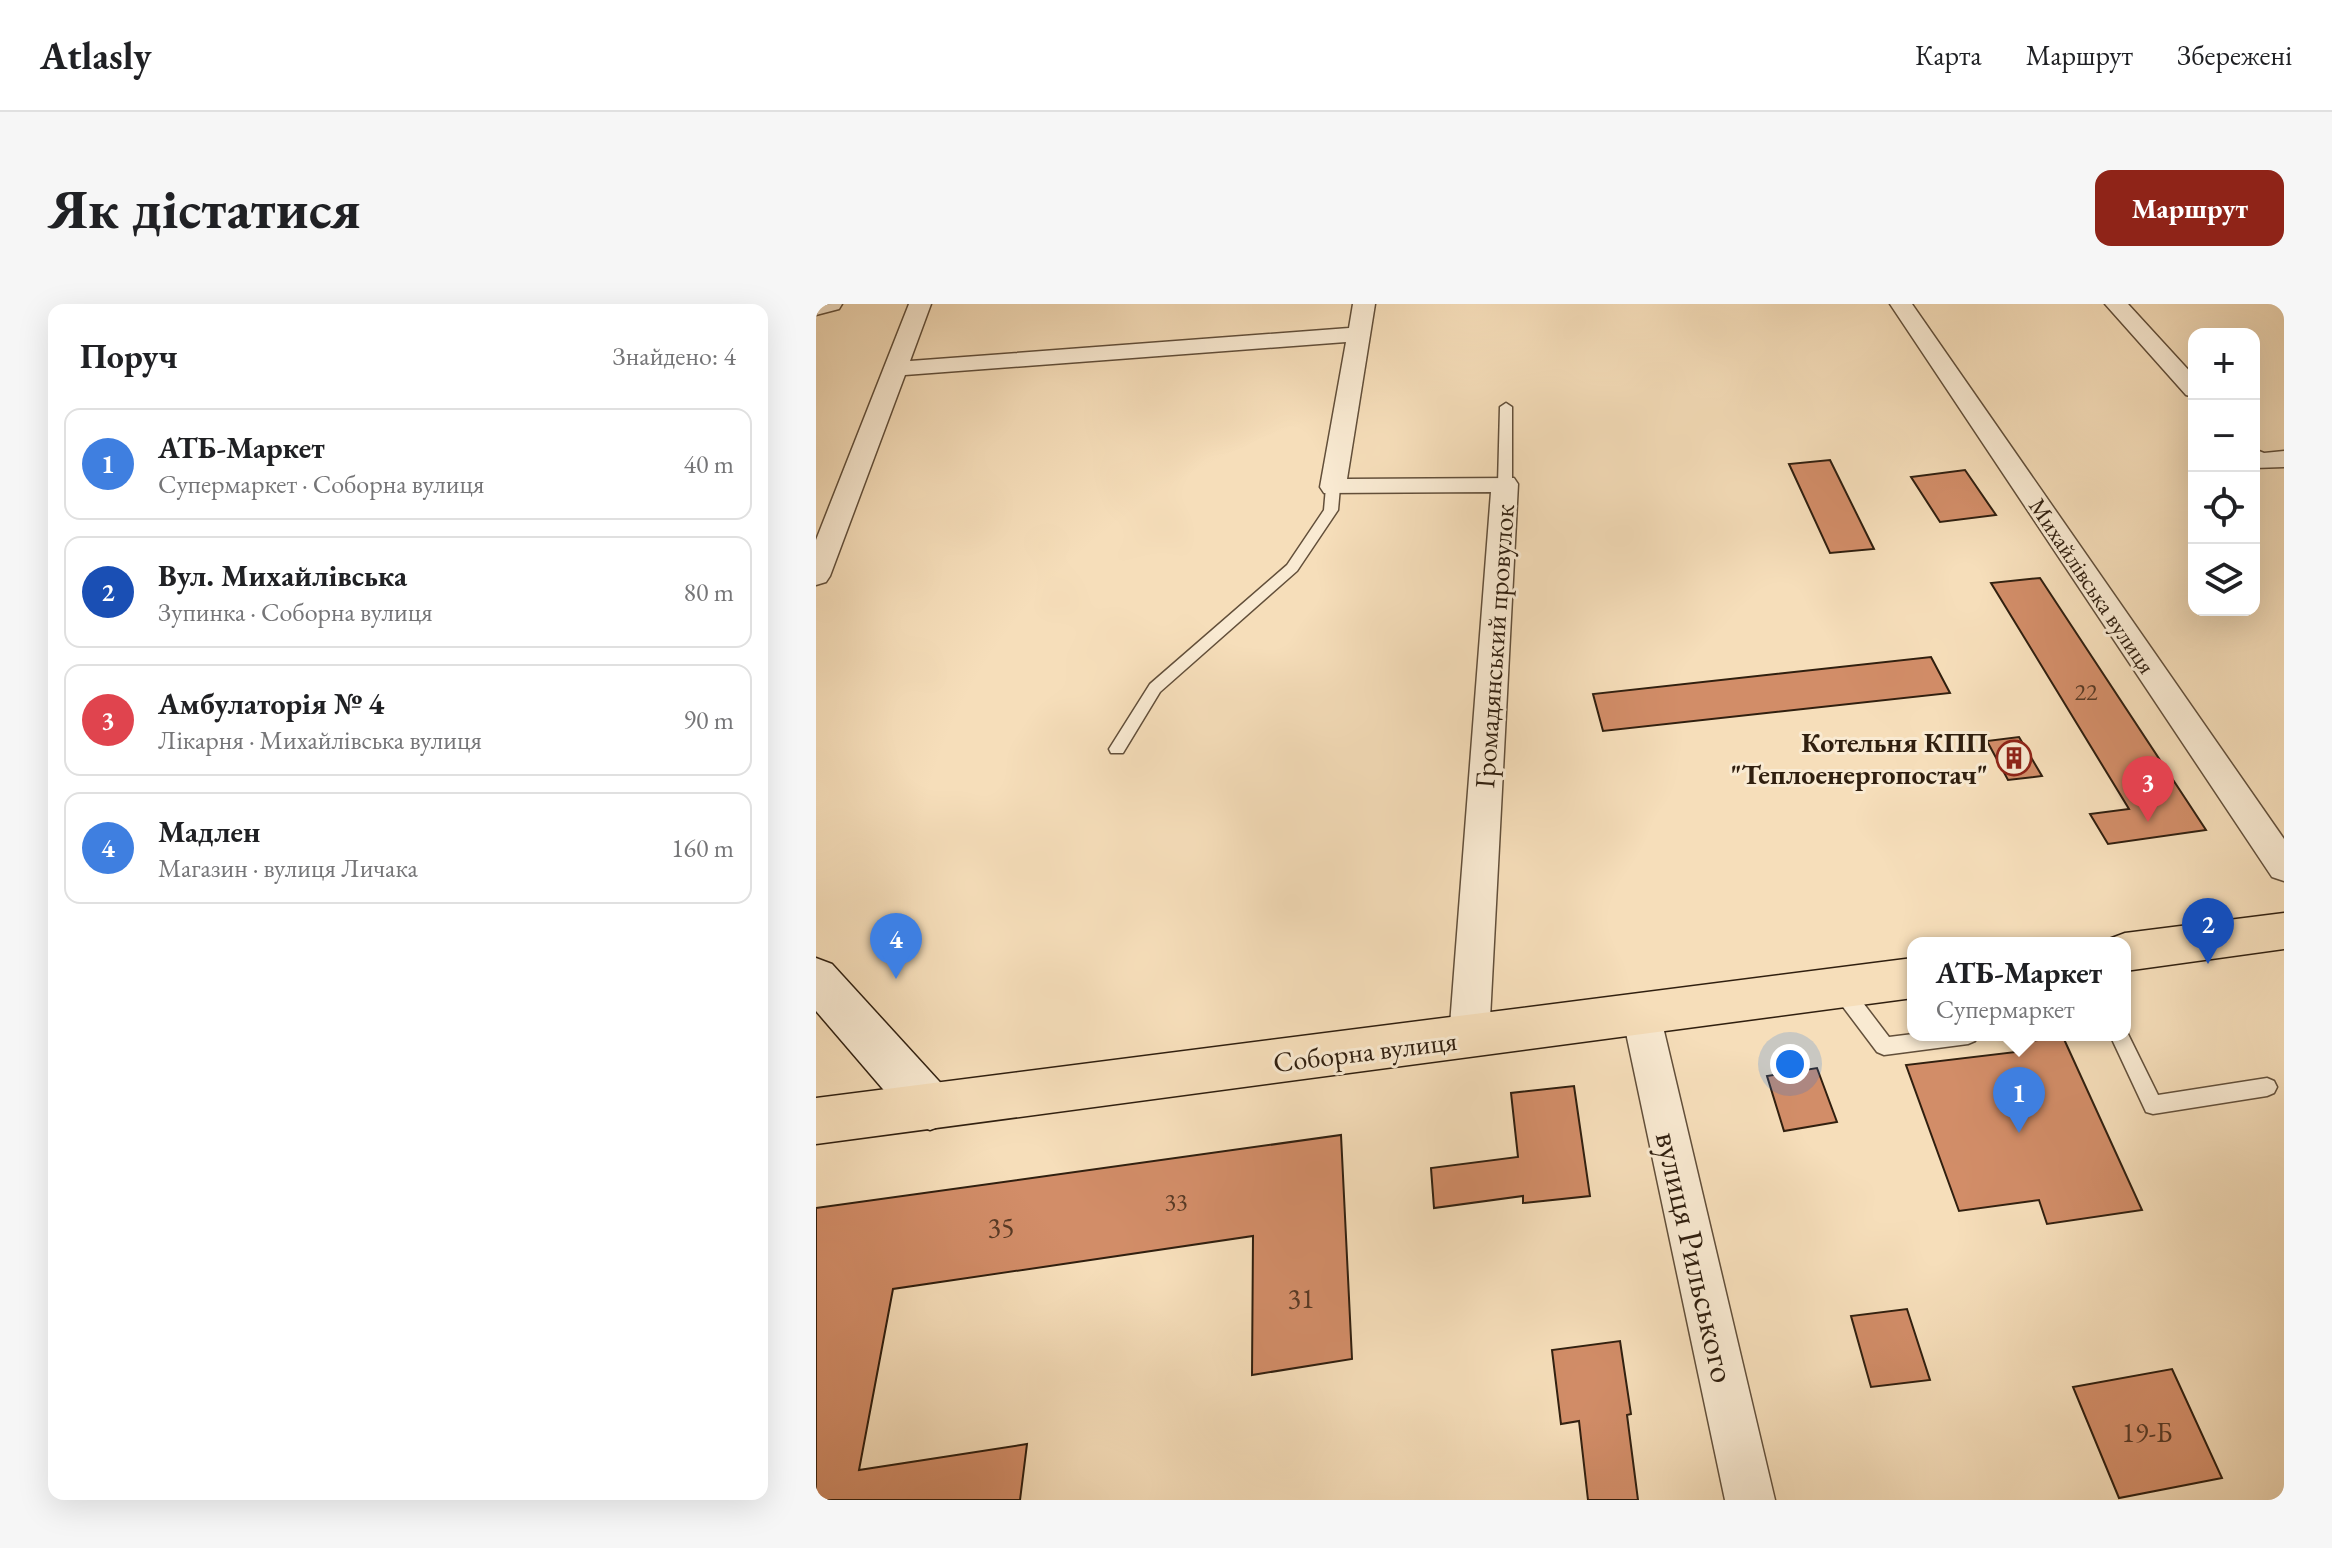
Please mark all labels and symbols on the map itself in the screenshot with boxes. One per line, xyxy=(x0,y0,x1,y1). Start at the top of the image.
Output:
street label: Михайлівська вулиця xyxy=(2022,492,2163,680)
street label: Громадянський провулок xyxy=(1466,503,1522,789)
house number: 22 xyxy=(2074,676,2098,707)
place label: Котельня КПП "Теплоенергопостач" xyxy=(1730,724,1988,792)
building icon: Котельня КПП "Теплоенергопостач" xyxy=(1995,739,2033,777)
pin: 3 xyxy=(2122,756,2174,822)
pin: 2 xyxy=(2182,898,2234,964)
pin: 4 xyxy=(870,913,922,979)
street label: Соборна вулиця xyxy=(1271,1022,1459,1080)
your location xyxy=(1770,1044,1810,1084)
pin: 1 xyxy=(1993,1067,2045,1133)
street label: вулиця Рильського xyxy=(1646,1127,1746,1387)
house number: 33 xyxy=(1164,1186,1188,1217)
house number: 35 xyxy=(988,1209,1014,1245)
house number: 31 xyxy=(1288,1280,1314,1316)
house number: 19-Б xyxy=(2122,1414,2173,1450)

